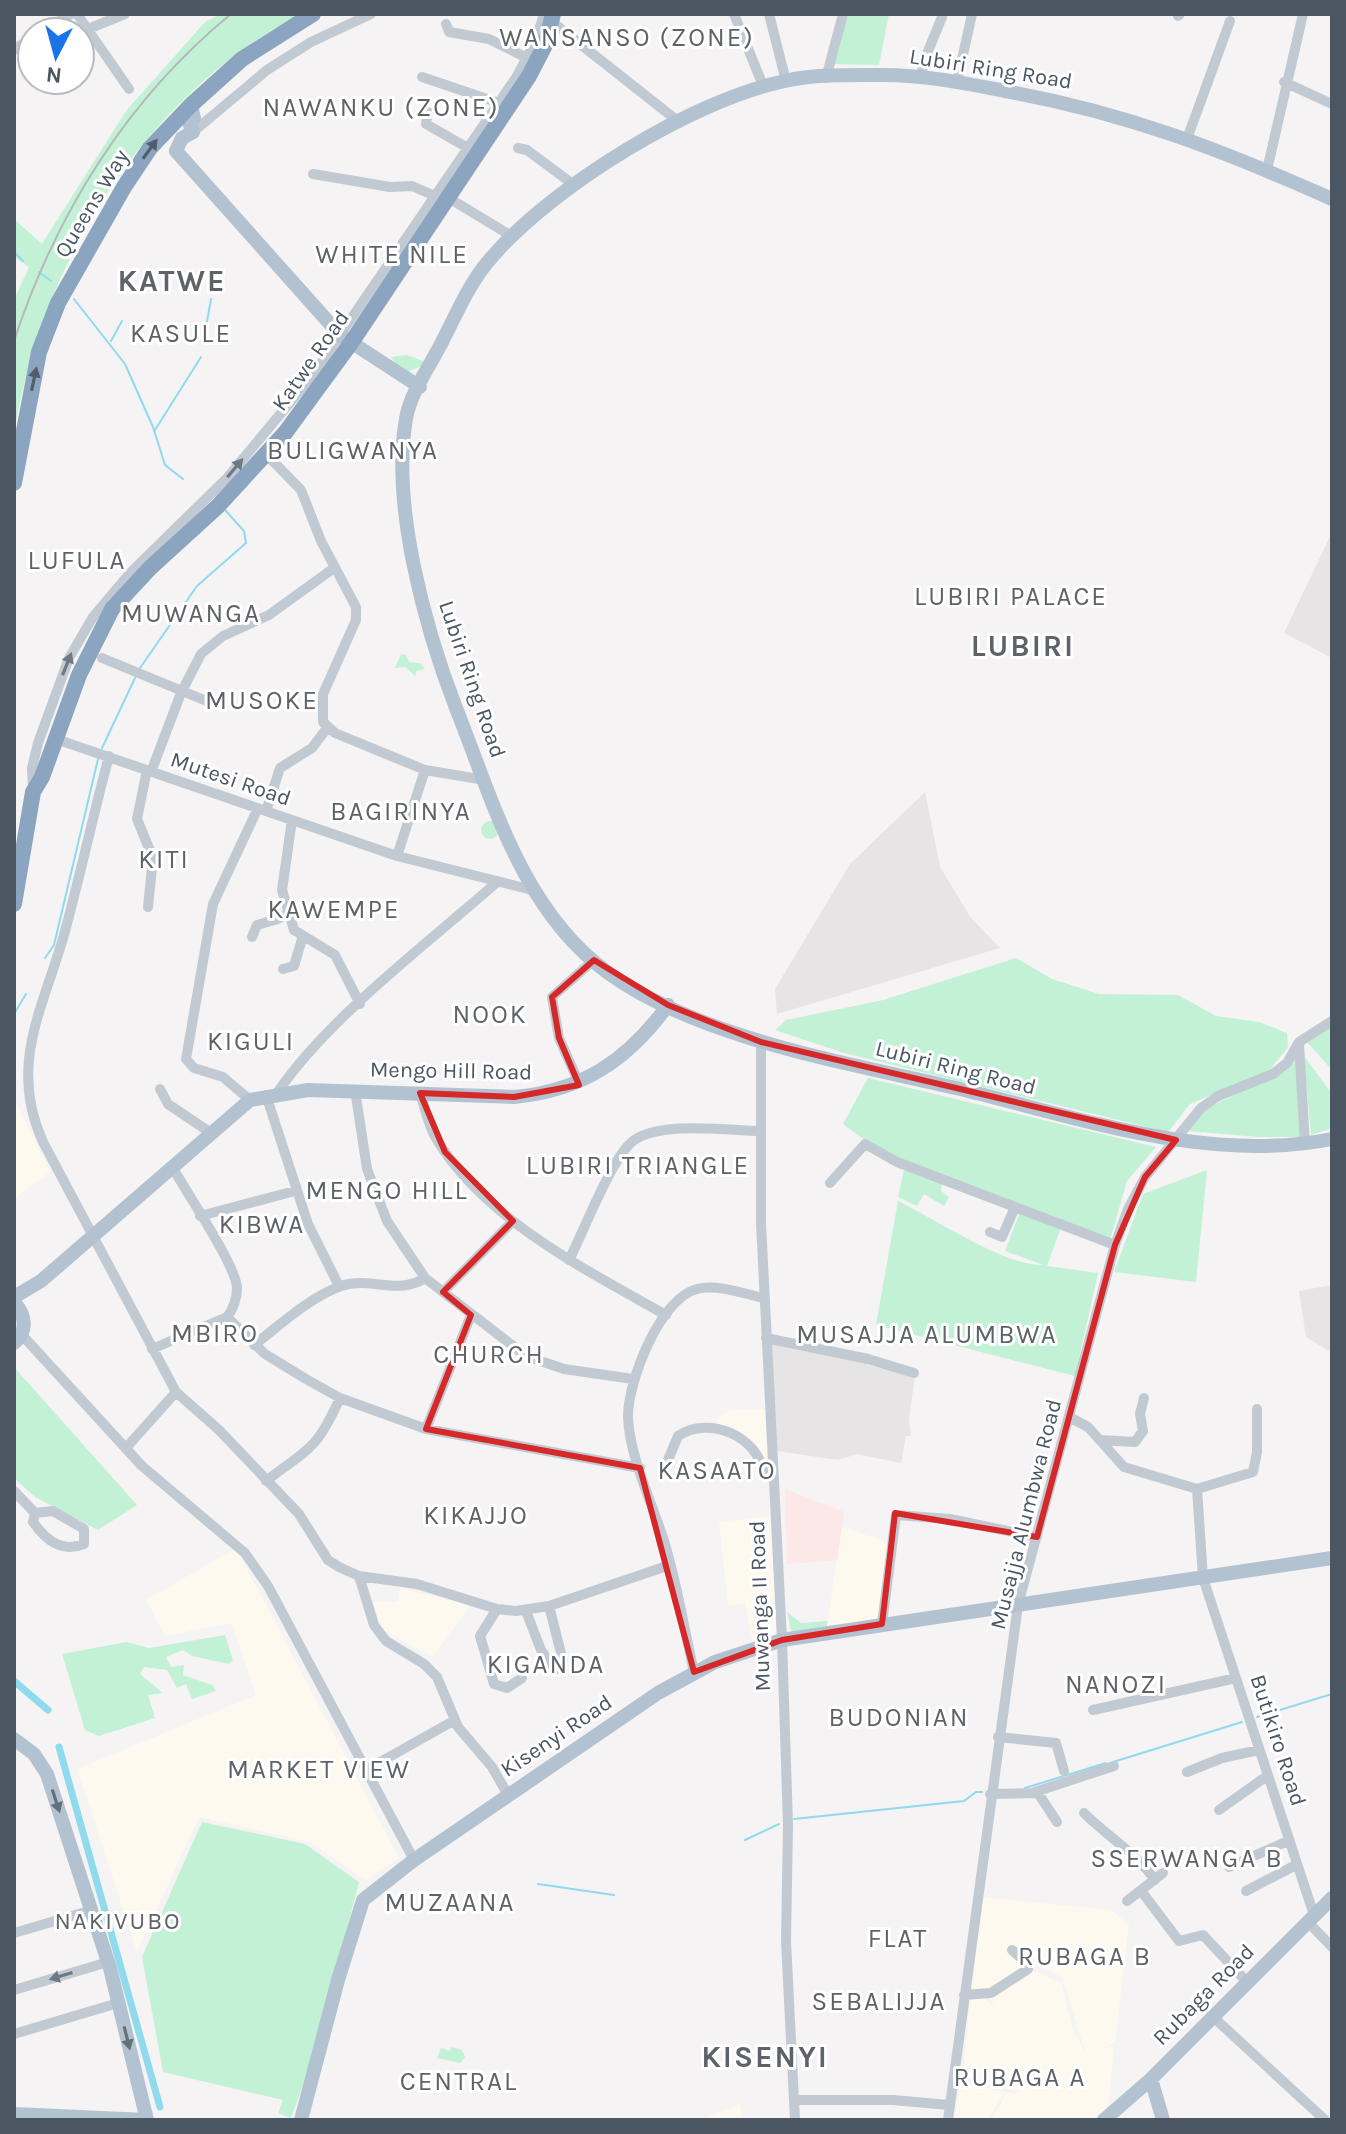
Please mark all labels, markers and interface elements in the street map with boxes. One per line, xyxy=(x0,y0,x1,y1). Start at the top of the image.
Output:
north arrow xyxy=(16,16,96,96)
district label: WANSANSO (ZONE) xyxy=(499,22,755,53)
street label: Lubiri Ring Road xyxy=(908,43,1074,95)
text: N xyxy=(45,61,63,89)
district label: NAWANKU (ZONE) xyxy=(262,92,500,123)
one-way arrow xyxy=(142,138,158,160)
street label: Queens Way xyxy=(49,145,134,262)
district label: WHITE NILE xyxy=(315,239,469,270)
district label: KATWE xyxy=(118,263,226,299)
street label: Katwe Road xyxy=(267,305,355,416)
district label: KASULE xyxy=(130,318,232,349)
one-way arrow xyxy=(28,366,41,391)
district label: BULIGWANYA xyxy=(267,435,439,466)
one-way arrow xyxy=(226,458,243,478)
district label: LUFULA xyxy=(28,545,126,576)
district label: LUBIRI PALACE xyxy=(914,581,1108,612)
street label: Lubiri Ring Road xyxy=(433,597,511,761)
district label: MUWANGA xyxy=(121,598,261,629)
district label: LUBIRI xyxy=(971,628,1075,664)
one-way arrow xyxy=(61,652,74,676)
district label: MUSOKE xyxy=(205,685,319,716)
street label: Mutesi Road xyxy=(167,746,294,812)
district label: BAGIRINYA xyxy=(330,796,472,827)
district label: KITI xyxy=(138,844,190,875)
district label: KAWEMPE xyxy=(268,894,400,925)
district label: NOOK xyxy=(452,999,528,1030)
district label: KIGULI xyxy=(207,1026,295,1057)
street label: Lubiri Ring Road xyxy=(873,1035,1039,1100)
street label: Mengo Hill Road xyxy=(370,1057,532,1085)
district label: LUBIRI TRIANGLE xyxy=(526,1150,750,1181)
district label: MENGO HILL xyxy=(305,1175,469,1206)
district label: KIBWA xyxy=(219,1209,305,1240)
district label: MBIRO xyxy=(171,1318,259,1349)
district label: MUSAJJA ALUMBWA xyxy=(796,1319,1058,1350)
district label: CHURCH xyxy=(433,1339,545,1370)
street label: Musajja Alumbwa Road xyxy=(985,1396,1067,1632)
district label: KASAATO xyxy=(657,1455,777,1486)
district label: KIKAJJO xyxy=(423,1500,529,1531)
street label: Muwanga II Road xyxy=(744,1520,776,1692)
district label: KIGANDA xyxy=(487,1649,605,1680)
district label: NANOZI xyxy=(1065,1669,1167,1700)
street label: Butikiro Road xyxy=(1245,1671,1312,1809)
street label: Kisenyi Road xyxy=(496,1689,617,1783)
district label: BUDONIAN xyxy=(829,1702,969,1733)
district label: MARKET VIEW xyxy=(227,1754,411,1785)
one-way arrow xyxy=(50,1790,63,1814)
district label: SSERWANGA B xyxy=(1090,1843,1284,1874)
district label: MUZAANA xyxy=(385,1887,515,1918)
district label: NAKIVUBO xyxy=(54,1907,182,1935)
district label: FLAT xyxy=(868,1923,928,1954)
street label: Rubaga Road xyxy=(1148,1939,1260,2051)
district label: RUBAGA B xyxy=(1018,1941,1152,1972)
one-way arrow xyxy=(49,1970,73,1983)
district label: SEBALIJJA xyxy=(812,1986,946,2017)
one-way arrow xyxy=(121,2025,133,2050)
district label: KISENYI xyxy=(701,2039,829,2075)
district label: RUBAGA A xyxy=(954,2062,1086,2093)
district label: CENTRAL xyxy=(400,2066,518,2097)

